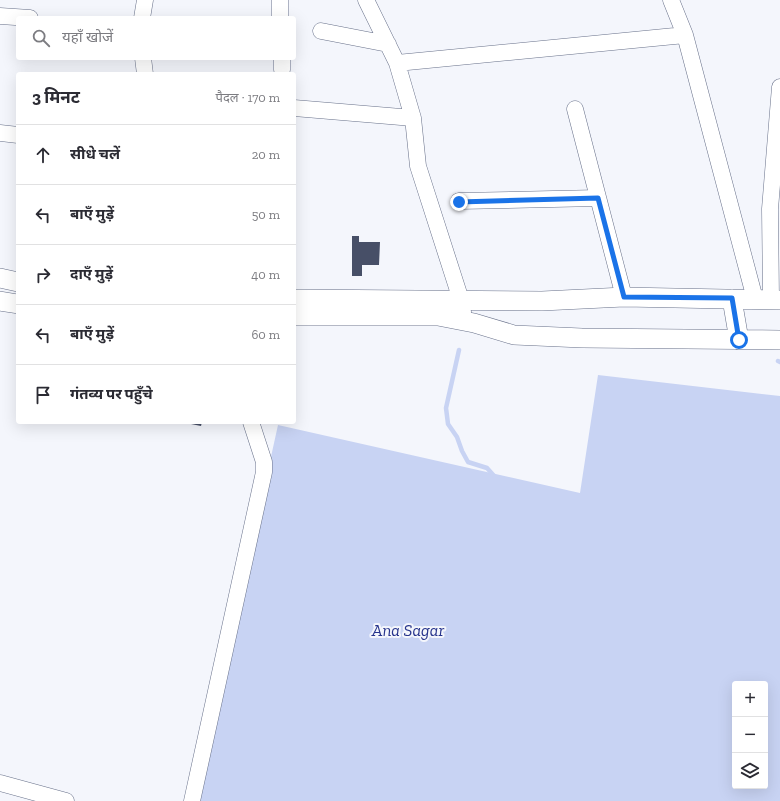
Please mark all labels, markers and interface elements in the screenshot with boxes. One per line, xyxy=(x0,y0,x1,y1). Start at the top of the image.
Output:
search box xyxy=(16,16,296,60)
icon: search xyxy=(30,27,52,49)
text: यहाँ खोजें xyxy=(62,28,113,46)
text: 3 मिनट xyxy=(32,87,80,107)
text: पैदल · 170 m xyxy=(216,90,280,105)
icon: ahead xyxy=(32,144,54,166)
text: सीधे चलें xyxy=(70,145,120,163)
text: 20 m xyxy=(252,147,280,162)
route end xyxy=(450,193,468,211)
icon: left xyxy=(32,204,54,226)
text: बाएँ मुड़ें xyxy=(70,205,114,223)
text: 50 m xyxy=(252,207,280,222)
icon: right xyxy=(32,264,54,286)
text: दाएँ मुड़ें xyxy=(70,265,113,283)
text: 40 m xyxy=(251,267,280,282)
icon: left xyxy=(32,324,54,346)
text: बाएँ मुड़ें xyxy=(70,325,114,343)
text: 60 m xyxy=(251,327,280,342)
route start xyxy=(730,331,748,349)
icon: arrive xyxy=(32,384,54,406)
text: गंतव्य पर पहुँचे xyxy=(70,385,153,403)
water label: Ana Sagar xyxy=(371,620,444,640)
map controls xyxy=(732,681,768,789)
button: + xyxy=(732,681,768,717)
button: − xyxy=(732,717,768,753)
button: layers xyxy=(732,753,768,789)

